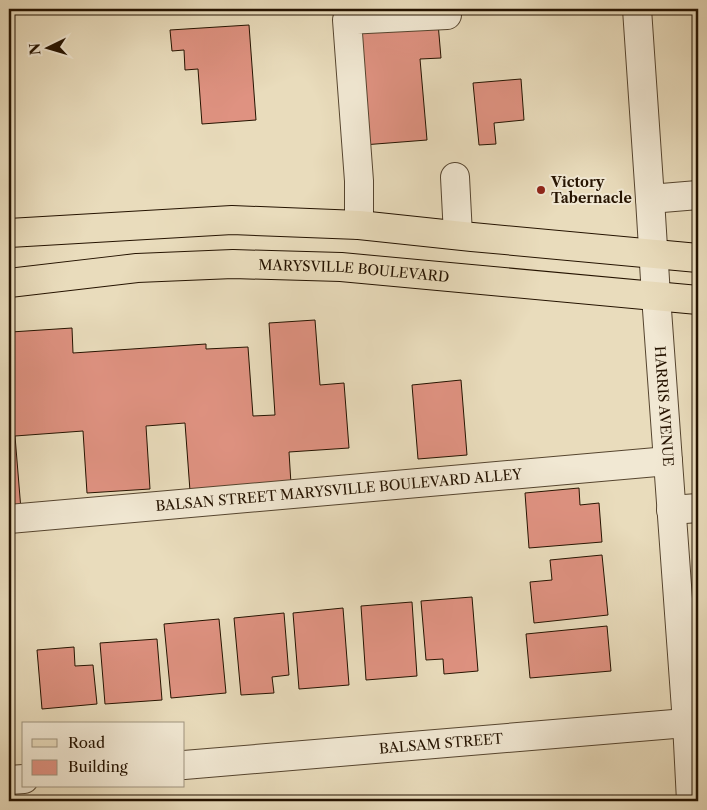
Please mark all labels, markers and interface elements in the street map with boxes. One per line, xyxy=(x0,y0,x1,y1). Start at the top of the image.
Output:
north arrow xyxy=(22,22,72,72)
text: N xyxy=(26,42,45,56)
place label: Victory Tabernacle xyxy=(550,173,632,207)
marker: Victory Tabernacle xyxy=(535,184,547,196)
street label: MARYSVILLE BOULEVARD xyxy=(258,256,450,286)
street label: HARRIS AVENUE xyxy=(651,345,677,467)
street label: BALSAN STREET MARYSVILLE BOULEVARD ALLEY xyxy=(155,465,524,515)
legend xyxy=(22,722,185,788)
street label: BALSAM STREET xyxy=(378,729,504,758)
text: Road xyxy=(68,733,105,752)
text: Building xyxy=(68,757,128,776)

